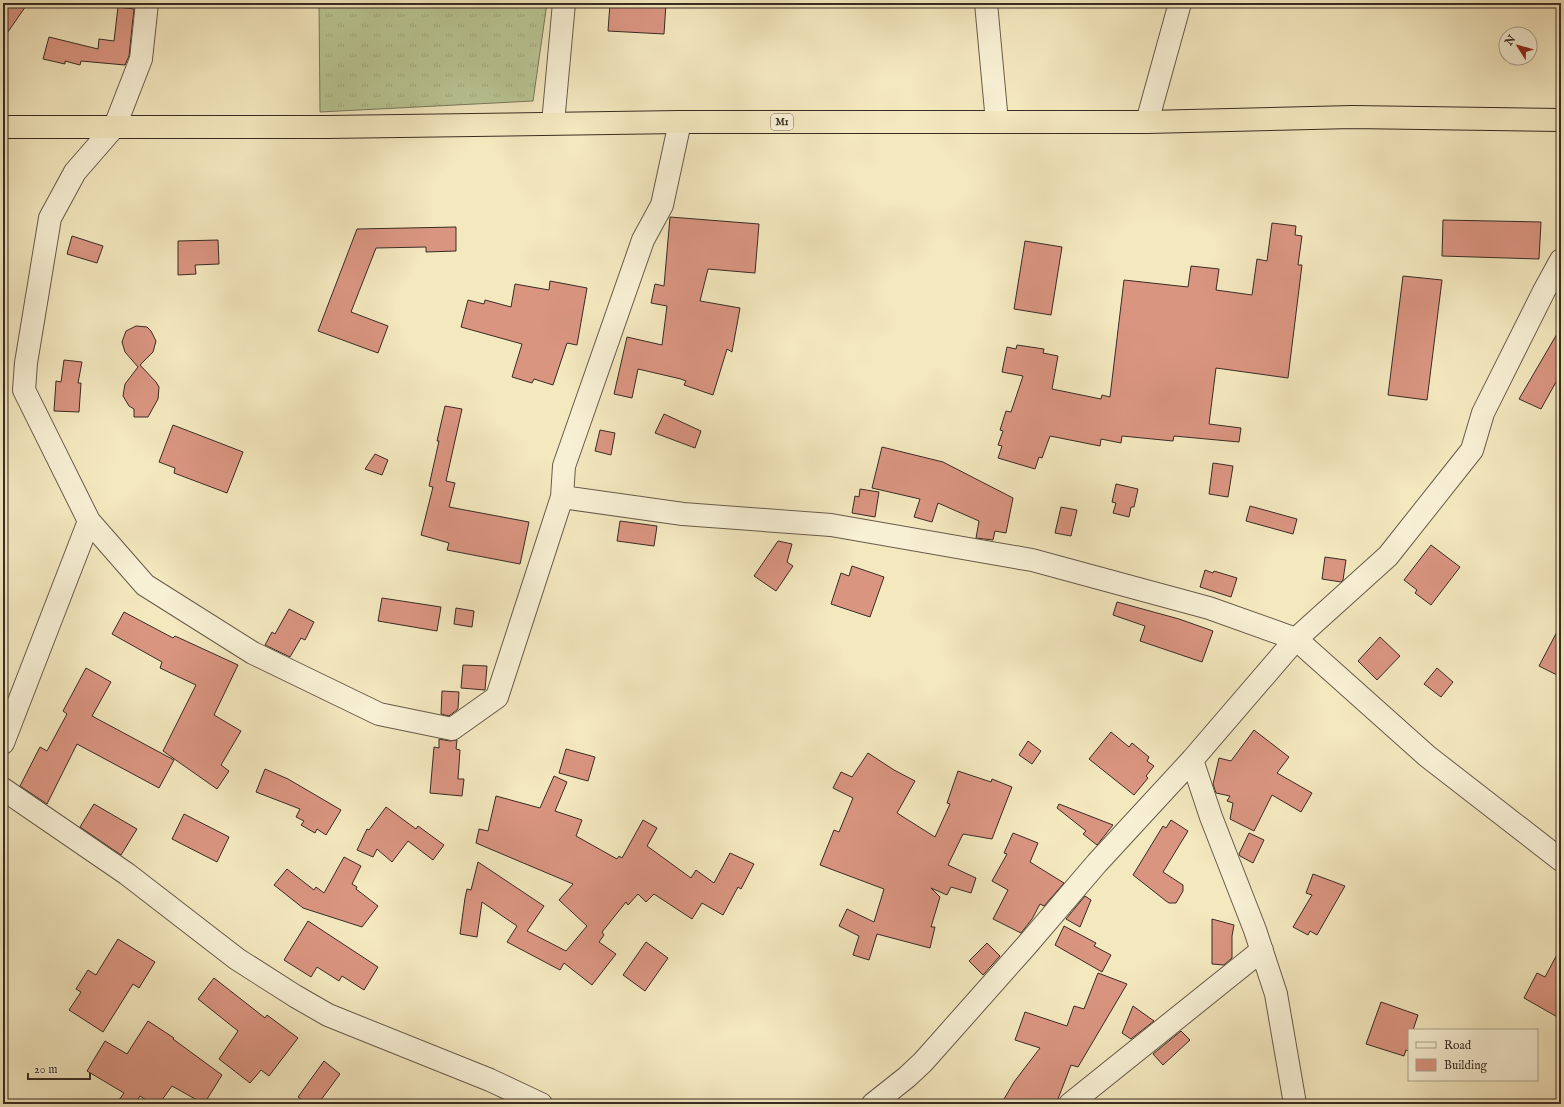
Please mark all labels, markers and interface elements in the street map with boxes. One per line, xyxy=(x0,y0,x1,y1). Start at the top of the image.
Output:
north arrow xyxy=(1498,26,1538,66)
text: N xyxy=(1502,32,1520,49)
road number: M1 xyxy=(771,114,793,130)
legend xyxy=(1408,1029,1538,1081)
text: Road xyxy=(1444,1038,1472,1053)
scale bar xyxy=(28,1055,90,1081)
text: Building xyxy=(1444,1058,1488,1073)
text: 20 m xyxy=(34,1062,57,1077)

